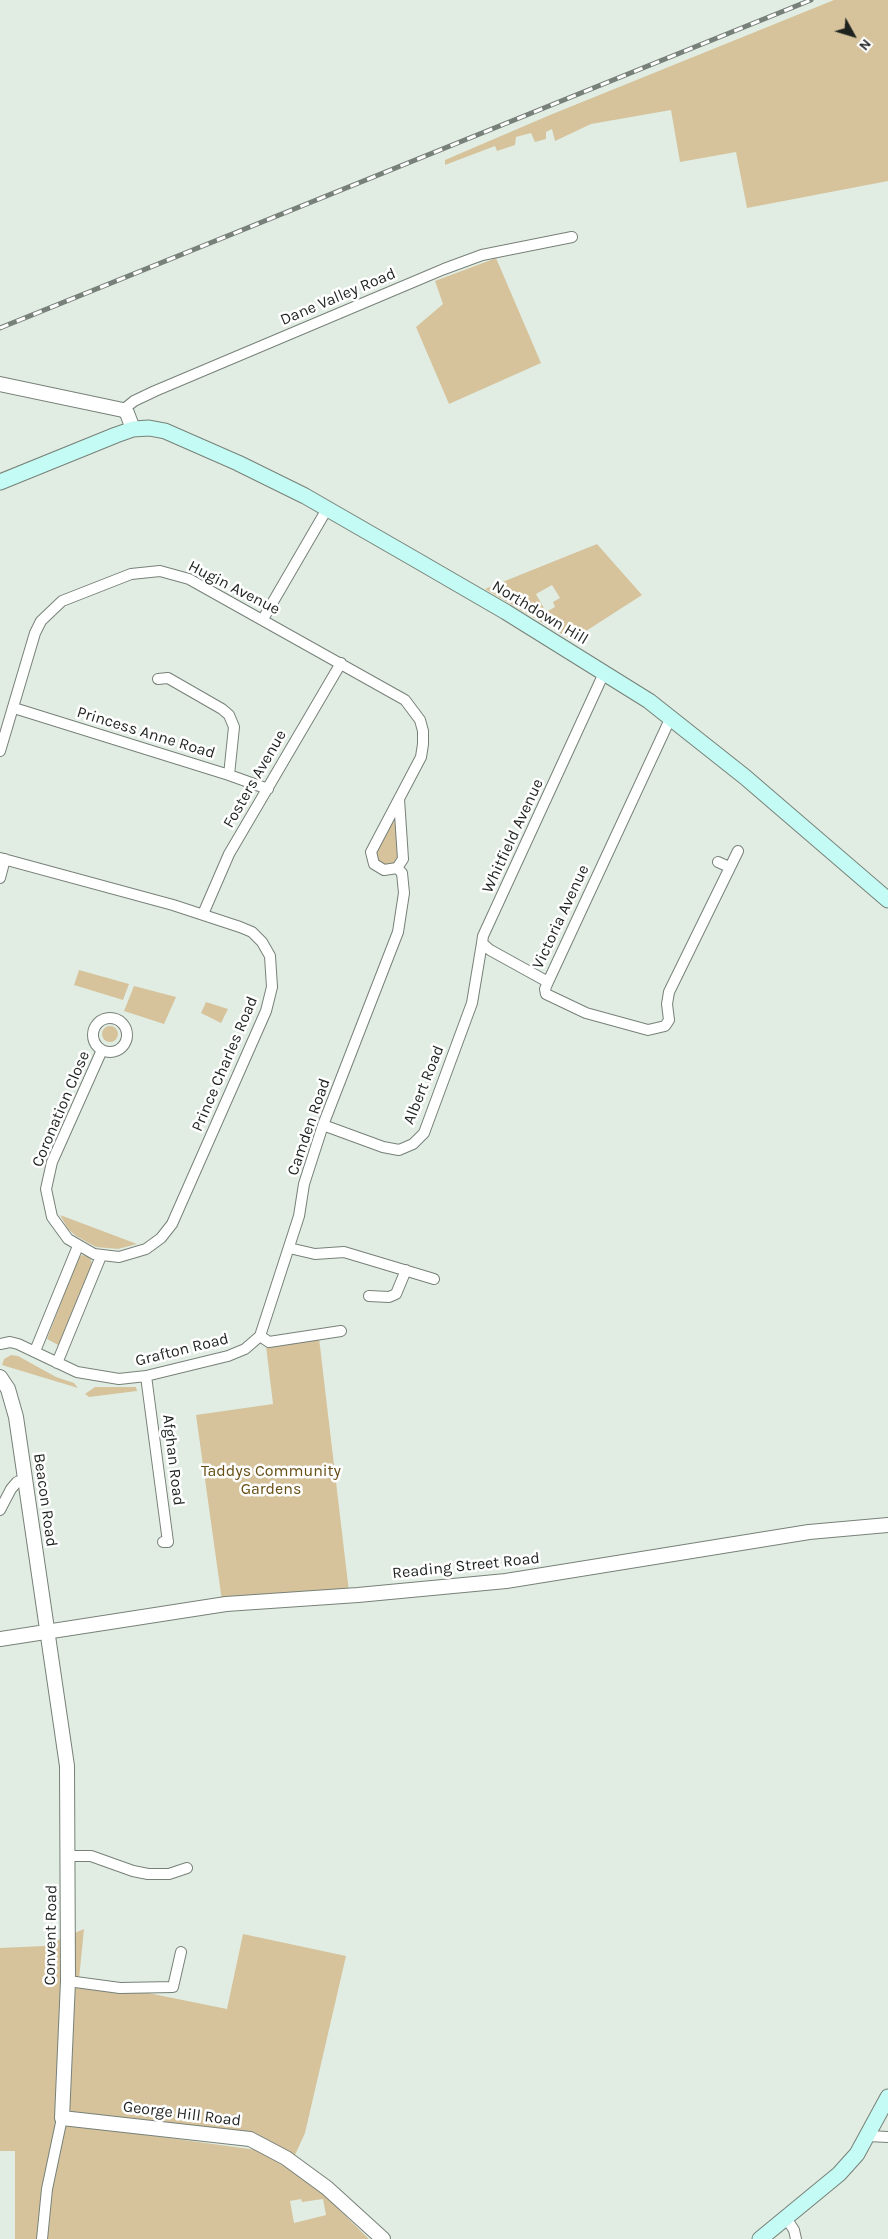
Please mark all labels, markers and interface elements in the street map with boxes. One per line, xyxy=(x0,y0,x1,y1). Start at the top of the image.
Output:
north arrow xyxy=(828,10,878,60)
text: N xyxy=(855,35,875,54)
street label: Dane Valley Road xyxy=(277,264,399,330)
street label: Hugin Avenue xyxy=(185,557,283,619)
street label: Northdown Hill xyxy=(488,577,592,649)
street label: Princess Anne Road xyxy=(75,703,217,763)
street label: Fosters Avenue xyxy=(219,727,291,831)
street label: Whitfield Avenue xyxy=(478,776,548,896)
street label: Victoria Avenue xyxy=(529,862,593,972)
street label: Prince Charles Road xyxy=(188,993,262,1135)
street label: Albert Road xyxy=(399,1043,449,1127)
street label: Coronation Close xyxy=(28,1048,94,1170)
street label: Camden Road xyxy=(283,1076,335,1178)
street label: Grafton Road xyxy=(133,1329,231,1371)
street label: Afghan Road xyxy=(158,1413,188,1507)
street label: Beacon Road xyxy=(29,1452,61,1548)
park label: Taddys Community Gardens xyxy=(201,1461,341,1499)
street label: Reading Street Road xyxy=(391,1549,541,1583)
street label: Convent Road xyxy=(41,1884,61,1986)
street label: George Hill Road xyxy=(122,2097,242,2131)

